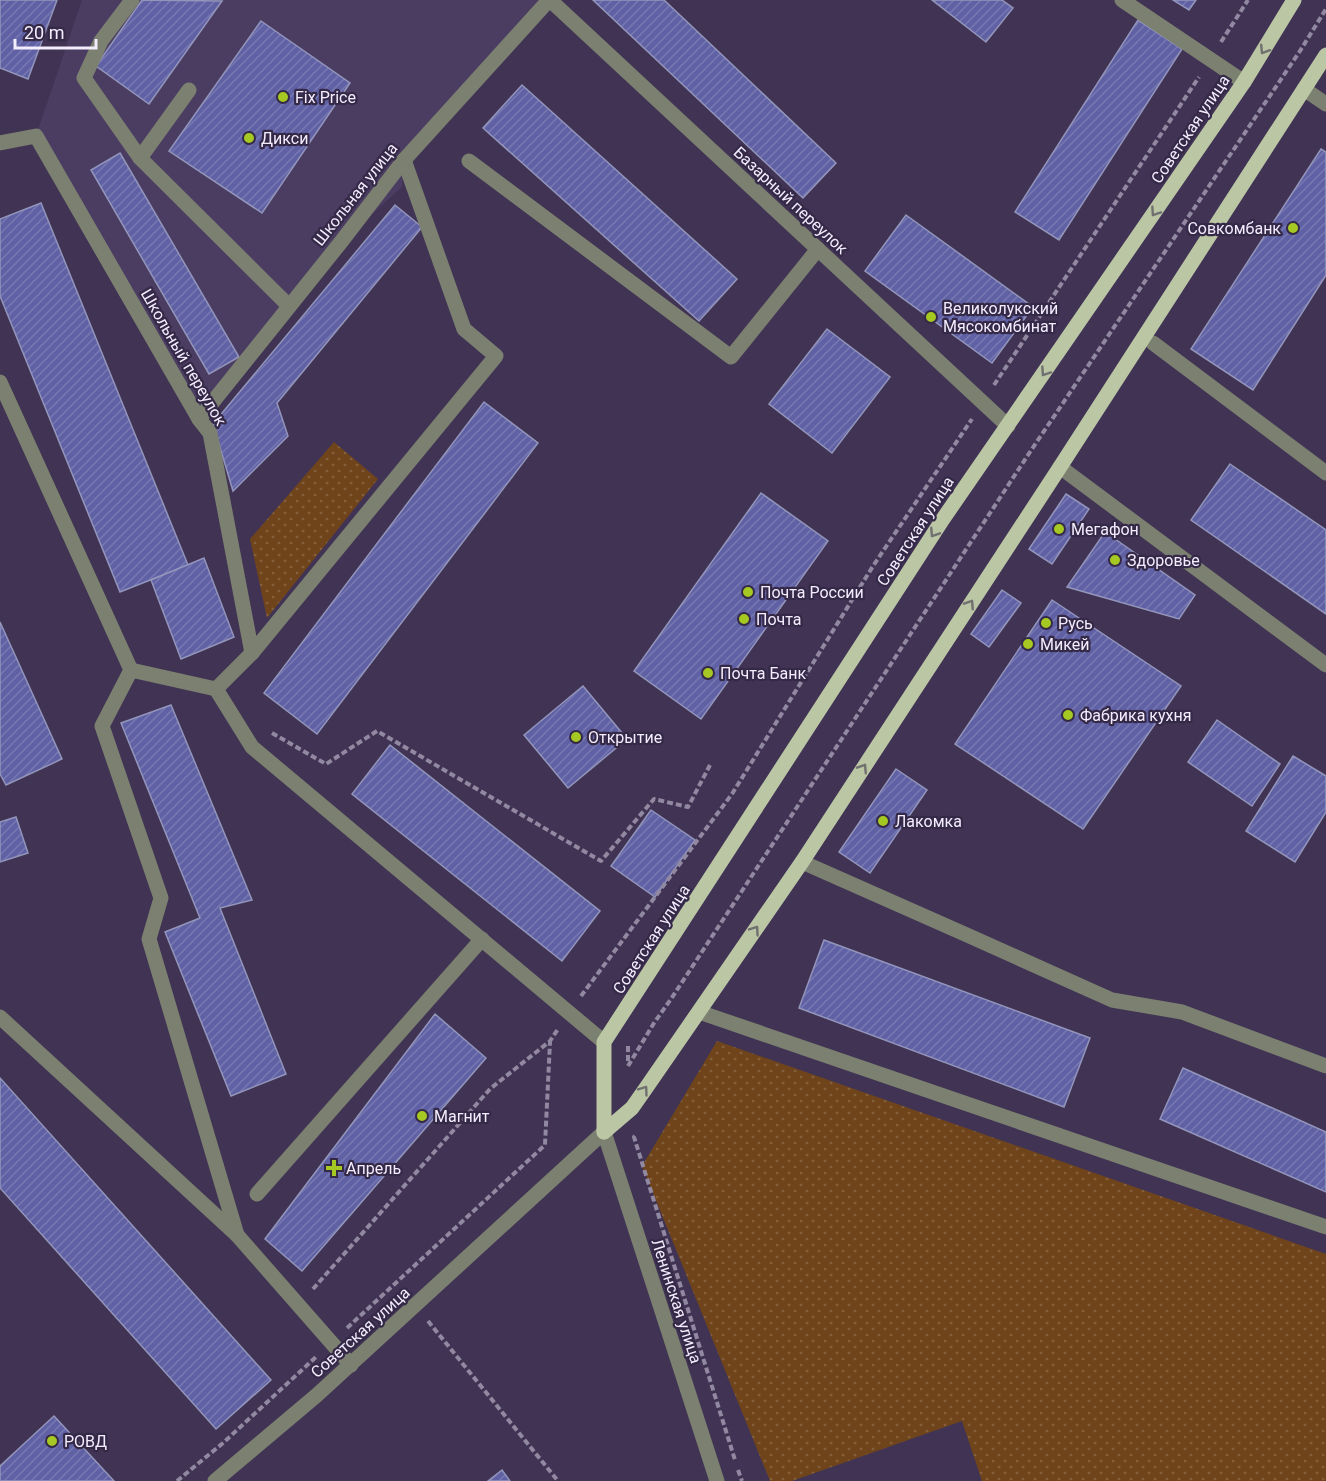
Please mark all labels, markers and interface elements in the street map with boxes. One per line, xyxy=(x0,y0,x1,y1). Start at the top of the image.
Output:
scale bar xyxy=(15,12,96,50)
text: 20 m xyxy=(24,22,64,43)
one-way arrow xyxy=(1259,44,1271,54)
street label: Советская улица xyxy=(1147,72,1234,187)
place label: Fix Price xyxy=(295,88,356,107)
marker: Fix Price xyxy=(276,90,290,104)
place label: Дикси xyxy=(261,129,308,148)
marker: Дикси xyxy=(242,131,256,145)
street label: Школьная улица xyxy=(309,139,401,249)
street label: Базарный переулок xyxy=(730,143,852,258)
one-way arrow xyxy=(1151,205,1162,216)
place label: Совкомбанк xyxy=(1187,219,1281,238)
marker: Совкомбанк xyxy=(1286,221,1300,235)
street label: Школьный переулок xyxy=(137,286,231,429)
place label: Великолукский Мясокомбинат xyxy=(943,299,1058,336)
marker: Великолукский Мясокомбинат xyxy=(924,310,938,324)
one-way arrow xyxy=(1041,366,1052,377)
street label: Советская улица xyxy=(873,473,958,590)
place label: Мегафон xyxy=(1071,520,1139,539)
marker: Мегафон xyxy=(1052,522,1066,536)
one-way arrow xyxy=(930,526,941,537)
place label: Здоровье xyxy=(1127,551,1200,570)
marker: Здоровье xyxy=(1108,553,1122,567)
place label: Почта России xyxy=(760,583,864,602)
marker: Почта России xyxy=(741,585,755,599)
one-way arrow xyxy=(962,600,973,611)
place label: Почта xyxy=(756,610,802,629)
marker: Почта xyxy=(737,612,751,626)
place label: Русь xyxy=(1058,614,1093,633)
marker: Русь xyxy=(1039,616,1053,630)
place label: Микей xyxy=(1040,635,1089,654)
marker: Микей xyxy=(1021,637,1035,651)
place label: Почта Банк xyxy=(720,664,807,683)
marker: Почта Банк xyxy=(701,666,715,680)
place label: Фабрика кухня xyxy=(1080,706,1191,725)
marker: Фабрика кухня xyxy=(1061,708,1075,722)
place label: Открытие xyxy=(588,728,662,747)
marker: Открытие xyxy=(569,730,583,744)
one-way arrow xyxy=(856,764,868,774)
place label: Лакомка xyxy=(895,812,962,831)
marker: Лакомка xyxy=(876,814,890,828)
street label: Советская улица xyxy=(609,881,694,998)
one-way arrow xyxy=(748,926,759,937)
one-way arrow xyxy=(637,1086,648,1097)
place label: Магнит xyxy=(434,1107,490,1126)
marker: Магнит xyxy=(415,1109,429,1123)
place label: Апрель xyxy=(346,1159,401,1178)
marker: Апрель xyxy=(327,1161,341,1175)
street label: Ленинская улица xyxy=(647,1236,706,1366)
street label: Советская улица xyxy=(307,1283,414,1382)
place label: РОВД xyxy=(64,1432,107,1451)
marker: РОВД xyxy=(45,1434,59,1448)

